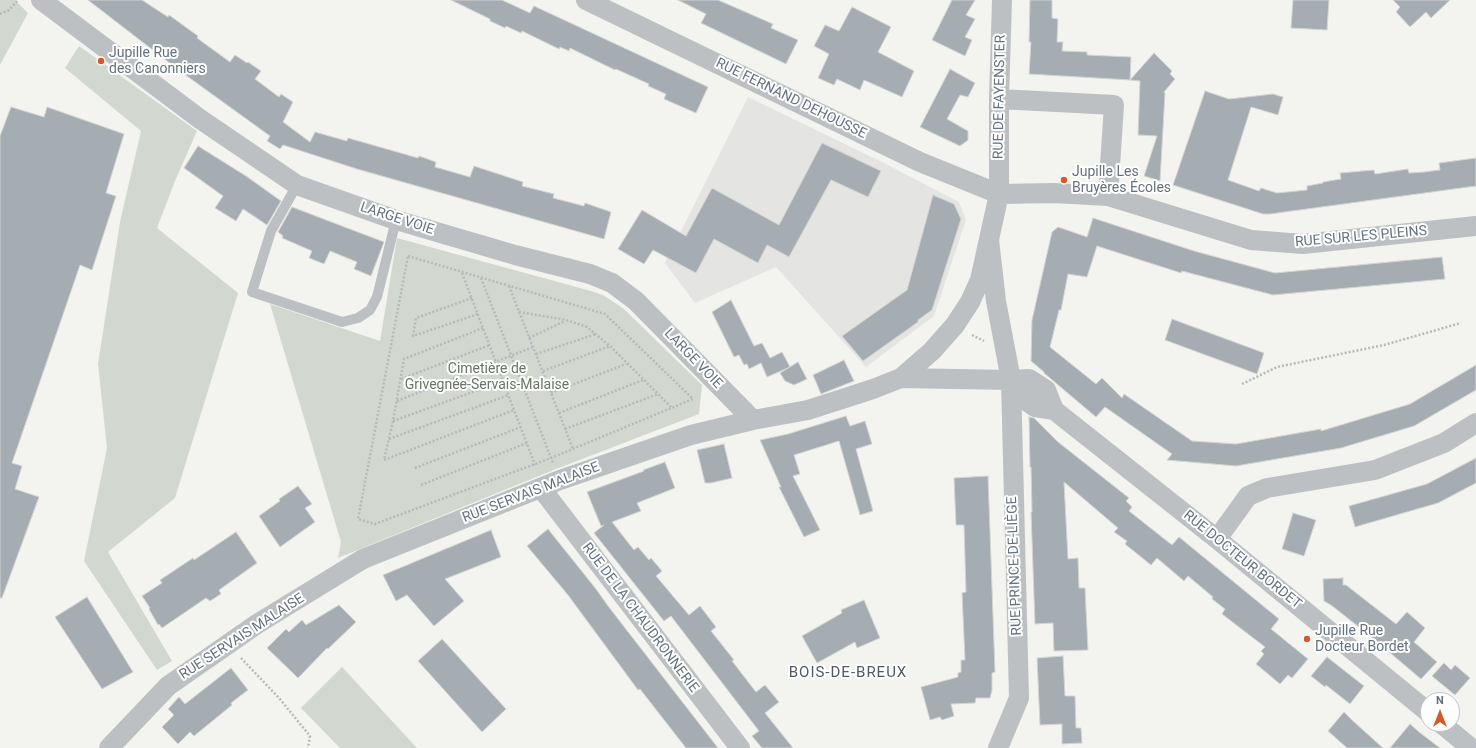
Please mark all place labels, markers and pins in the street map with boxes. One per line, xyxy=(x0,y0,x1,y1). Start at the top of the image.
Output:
place label: Jupille Rue des Canonniers xyxy=(109,45,206,78)
marker: Jupille Rue des Canonniers xyxy=(96,56,106,66)
place label: Jupille Les Bruyères Écoles xyxy=(1072,164,1171,196)
marker: Jupille Les Bruyères Écoles xyxy=(1059,175,1069,185)
place label: Jupille Rue Docteur Bordet xyxy=(1315,623,1409,656)
marker: Jupille Rue Docteur Bordet xyxy=(1302,634,1312,644)

